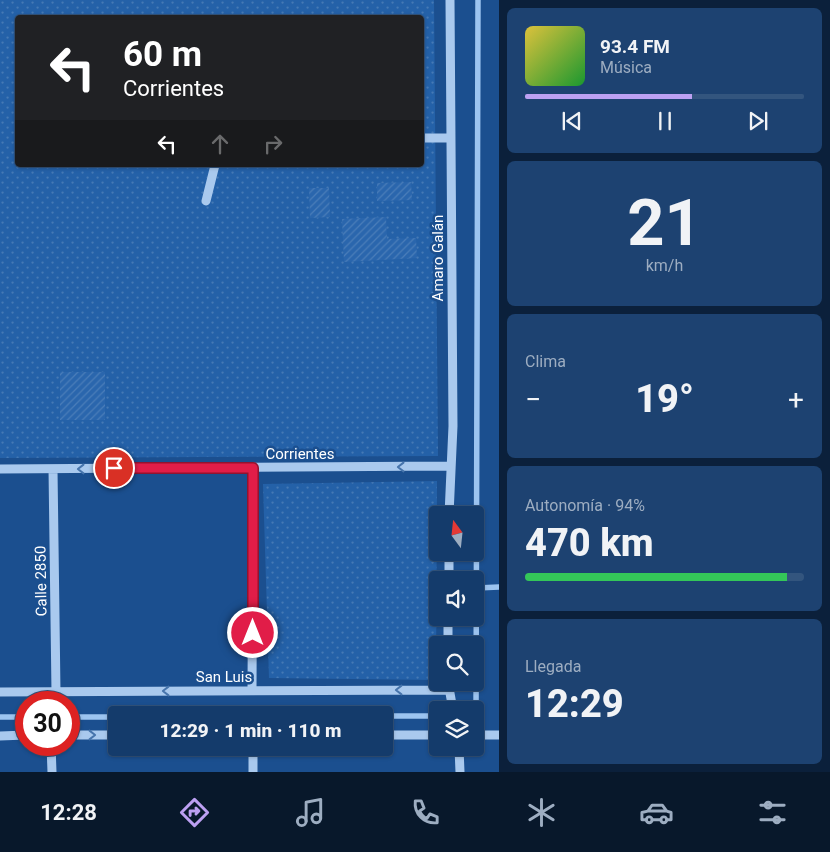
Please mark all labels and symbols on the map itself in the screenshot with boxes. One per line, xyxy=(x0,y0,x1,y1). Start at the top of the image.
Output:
street label: Amaro Galán xyxy=(429,215,447,301)
street label: Corrientes xyxy=(266,445,334,463)
pin xyxy=(93,447,135,489)
one-way arrow xyxy=(397,462,404,472)
one-way arrow xyxy=(77,464,84,474)
north arrow xyxy=(429,506,484,561)
street label: Calle 2850 xyxy=(31,546,51,616)
position arrow xyxy=(226,606,278,658)
street label: San Luis xyxy=(196,668,252,686)
one-way arrow xyxy=(395,685,402,695)
one-way arrow xyxy=(162,686,170,696)
speed limit sign: 30 xyxy=(15,691,80,756)
one-way arrow xyxy=(89,730,97,740)

